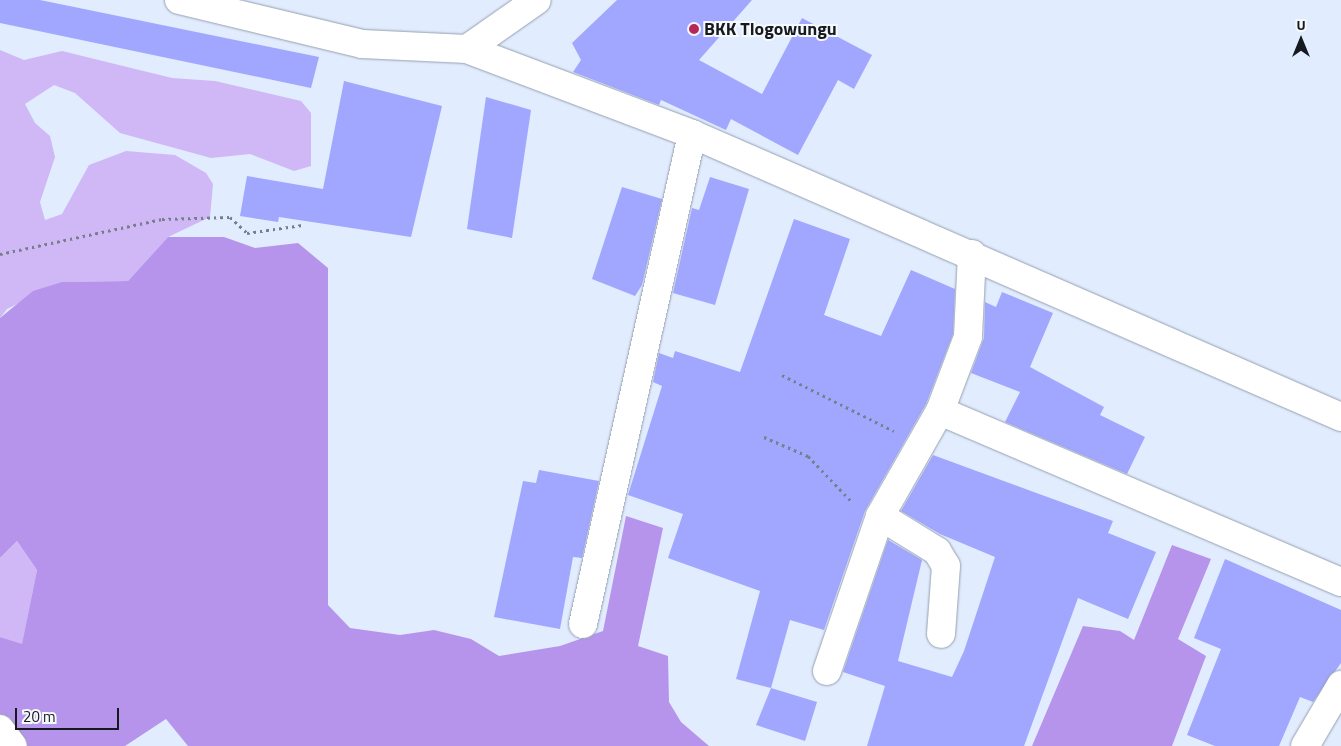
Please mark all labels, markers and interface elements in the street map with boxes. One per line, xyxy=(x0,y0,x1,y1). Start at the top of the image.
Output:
text: U xyxy=(1296,14,1306,35)
north arrow xyxy=(1276,15,1326,65)
place label: BKK Tlogowungu xyxy=(704,18,837,40)
marker: BKK Tlogowungu xyxy=(688,23,700,35)
scale bar xyxy=(18,698,121,730)
text: 20 m xyxy=(23,705,56,728)

